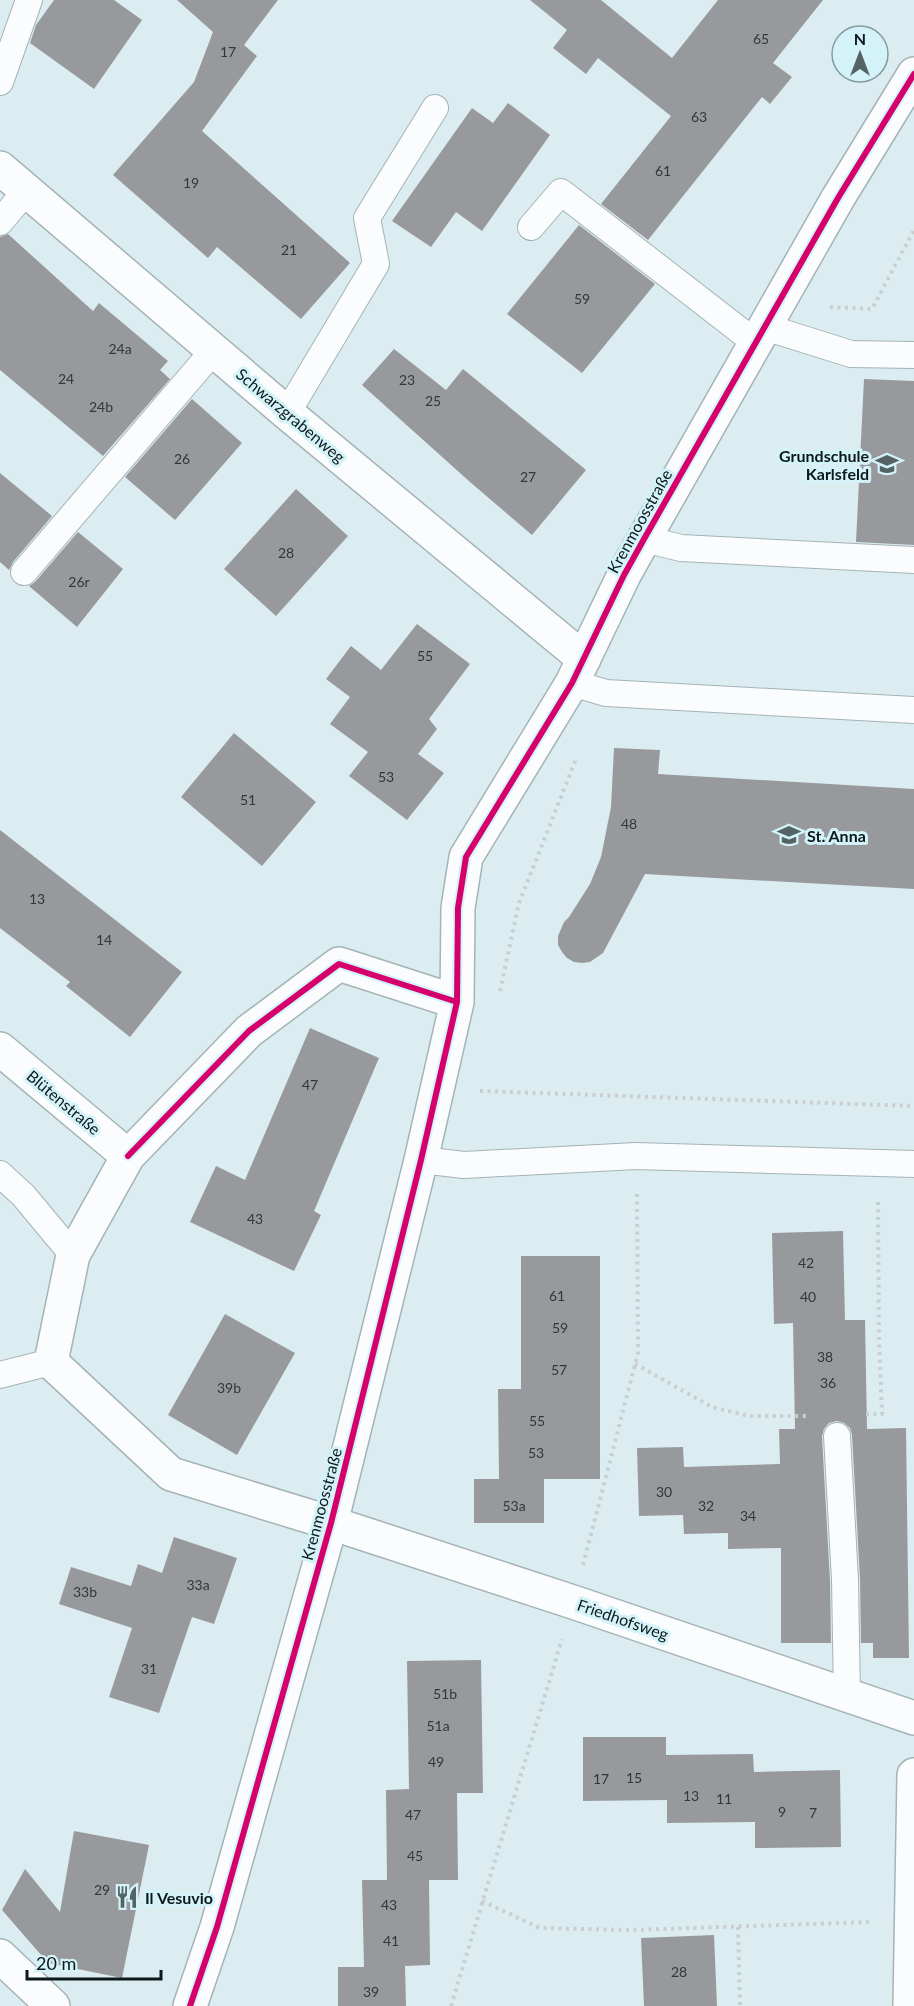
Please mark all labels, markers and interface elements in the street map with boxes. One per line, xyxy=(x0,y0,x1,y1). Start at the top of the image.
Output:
north arrow xyxy=(830,24,890,84)
text: N xyxy=(854,29,866,48)
house number: 65 xyxy=(753,30,769,47)
house number: 17 xyxy=(220,43,236,60)
house number: 63 xyxy=(691,108,707,125)
house number: 61 xyxy=(655,162,671,179)
house number: 19 xyxy=(183,174,199,191)
house number: 21 xyxy=(281,241,297,258)
house number: 59 xyxy=(574,290,590,307)
house number: 24a xyxy=(108,340,132,357)
street label: Schwarzgrabenweg xyxy=(233,364,349,466)
house number: 24 xyxy=(58,370,74,387)
house number: 23 xyxy=(399,371,415,388)
house number: 25 xyxy=(425,392,441,409)
house number: 24b xyxy=(89,398,113,415)
place label: Grundschule Karlsfeld xyxy=(779,446,869,483)
house number: 26 xyxy=(174,450,190,467)
school or university icon: Grundschule Karlsfeld xyxy=(874,451,900,477)
street label: Krenmoosstraße xyxy=(603,466,675,576)
house number: 27 xyxy=(520,468,536,485)
house number: 28 xyxy=(278,544,294,561)
house number: 26r xyxy=(68,573,90,590)
house number: 55 xyxy=(417,647,433,664)
house number: 53 xyxy=(378,768,394,785)
house number: 51 xyxy=(240,791,256,808)
house number: 48 xyxy=(621,815,637,832)
school or university icon: St. Anna xyxy=(776,822,802,848)
place label: St. Anna xyxy=(807,826,866,845)
house number: 13 xyxy=(29,890,45,907)
house number: 14 xyxy=(96,931,112,948)
street label: Blütenstraße xyxy=(23,1066,105,1138)
house number: 47 xyxy=(302,1076,318,1093)
house number: 43 xyxy=(247,1210,263,1227)
house number: 42 xyxy=(798,1254,814,1271)
house number: 61 xyxy=(549,1287,565,1304)
house number: 40 xyxy=(800,1288,816,1305)
house number: 59 xyxy=(552,1319,568,1336)
house number: 38 xyxy=(817,1348,833,1365)
house number: 57 xyxy=(551,1361,567,1378)
house number: 36 xyxy=(820,1374,836,1391)
house number: 39b xyxy=(217,1379,241,1396)
house number: 55 xyxy=(529,1412,545,1429)
house number: 53 xyxy=(528,1444,544,1461)
street label: Krenmoosstraße xyxy=(297,1446,345,1562)
house number: 30 xyxy=(656,1483,672,1500)
house number: 53a xyxy=(502,1497,526,1514)
house number: 32 xyxy=(698,1497,714,1514)
house number: 34 xyxy=(740,1507,756,1524)
house number: 33a xyxy=(186,1576,210,1593)
house number: 33b xyxy=(73,1583,97,1600)
street label: Friedhofsweg xyxy=(575,1595,671,1643)
house number: 31 xyxy=(141,1660,157,1677)
house number: 51b xyxy=(433,1685,457,1702)
house number: 51a xyxy=(426,1717,450,1734)
house number: 49 xyxy=(428,1753,444,1770)
house number: 15 xyxy=(626,1769,642,1786)
house number: 17 xyxy=(593,1770,609,1787)
house number: 13 xyxy=(683,1787,699,1804)
house number: 11 xyxy=(716,1790,732,1807)
house number: 9 xyxy=(778,1803,786,1820)
house number: 7 xyxy=(809,1804,817,1821)
house number: 47 xyxy=(405,1806,421,1823)
house number: 45 xyxy=(407,1847,423,1864)
house number: 29 xyxy=(94,1881,110,1898)
restaurant icon: Il Vesuvio xyxy=(114,1884,140,1910)
place label: Il Vesuvio xyxy=(145,1888,213,1907)
house number: 43 xyxy=(381,1896,397,1913)
house number: 41 xyxy=(383,1932,399,1949)
scale bar xyxy=(27,1943,160,1981)
text: 20 m xyxy=(36,1952,76,1974)
house number: 28 xyxy=(671,1963,687,1980)
house number: 39 xyxy=(363,1983,379,2000)

